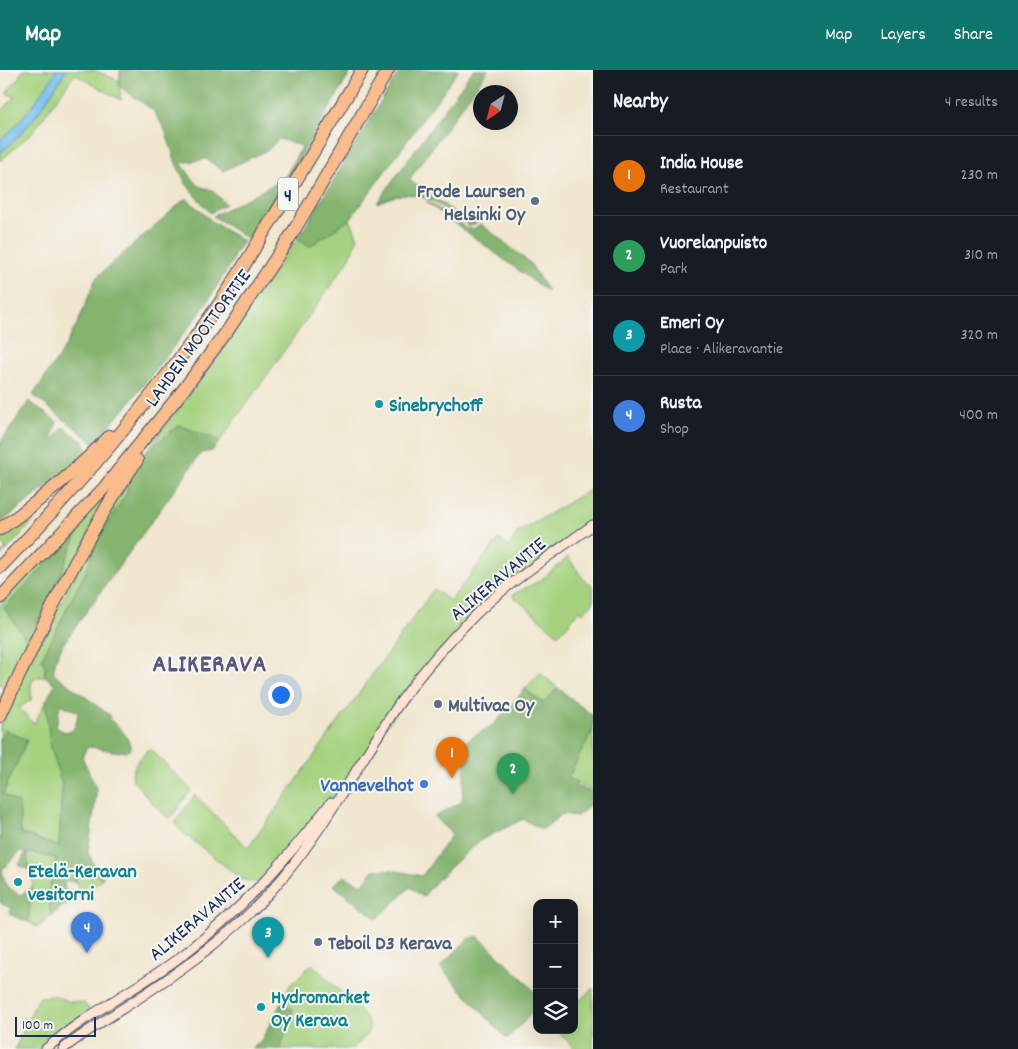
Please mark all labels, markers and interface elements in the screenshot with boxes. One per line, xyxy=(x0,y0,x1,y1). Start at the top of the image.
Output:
text: Map xyxy=(25,18,61,52)
text: Map xyxy=(825,23,852,48)
text: Layers xyxy=(880,23,926,48)
text: Share xyxy=(954,23,993,48)
north arrow xyxy=(473,85,518,130)
text: Nearby xyxy=(613,88,668,118)
text: 4 results xyxy=(945,91,998,114)
text: India House xyxy=(660,151,743,178)
text: 1 xyxy=(627,164,631,187)
text: 230 m xyxy=(961,164,998,187)
road number: 4 xyxy=(278,178,298,210)
text: Restaurant xyxy=(660,178,729,201)
place label: Frode Laursen Helsinki Oy xyxy=(417,179,526,230)
marker: Frode Laursen Helsinki Oy xyxy=(529,195,541,207)
text: Vuorelanpuisto xyxy=(660,231,767,258)
text: 2 xyxy=(626,244,633,267)
text: 310 m xyxy=(964,244,998,267)
text: Park xyxy=(660,258,687,281)
street label: LAHDEN MOOTTORITIE xyxy=(140,264,259,414)
text: Emeri Oy xyxy=(660,311,724,338)
text: 3 xyxy=(625,324,633,347)
text: 320 m xyxy=(961,324,998,347)
text: Place · Alikeravantie xyxy=(660,338,783,361)
text: Rusta xyxy=(660,391,701,418)
place label: Sinebrychoff xyxy=(389,393,484,421)
marker: Sinebrychoff xyxy=(373,398,385,410)
text: 4 xyxy=(626,404,632,427)
text: 400 m xyxy=(959,404,998,427)
text: Shop xyxy=(660,418,689,441)
street label: ALIKERAVANTIE xyxy=(445,532,553,629)
district label: ALIKERAVA xyxy=(152,648,268,684)
your location xyxy=(268,682,294,708)
place label: Multivac Oy xyxy=(448,693,535,721)
marker: Multivac Oy xyxy=(432,698,444,710)
pin: 1 xyxy=(436,737,468,778)
pin: 2 xyxy=(497,753,529,794)
place label: Vannevelhot xyxy=(320,773,415,801)
marker: Vannevelhot xyxy=(418,778,430,790)
place label: Etelä-Keravan vesitorni xyxy=(28,859,137,910)
street label: ALIKERAVANTIE xyxy=(144,872,252,969)
marker: Etelä-Keravan vesitorni xyxy=(12,876,24,888)
map controls xyxy=(533,899,578,1034)
button: + xyxy=(533,899,578,944)
pin: 4 xyxy=(71,912,103,953)
pin: 3 xyxy=(252,917,284,958)
place label: Teboil D3 Kerava xyxy=(328,931,452,959)
marker: Teboil D3 Kerava xyxy=(312,936,324,948)
button: − xyxy=(533,944,578,989)
place label: Hydromarket Oy Kerava xyxy=(271,985,371,1036)
button: layers xyxy=(533,989,578,1034)
marker: Hydromarket Oy Kerava xyxy=(255,1001,267,1013)
scale bar xyxy=(15,1014,96,1037)
text: 100 m xyxy=(22,1016,53,1036)

